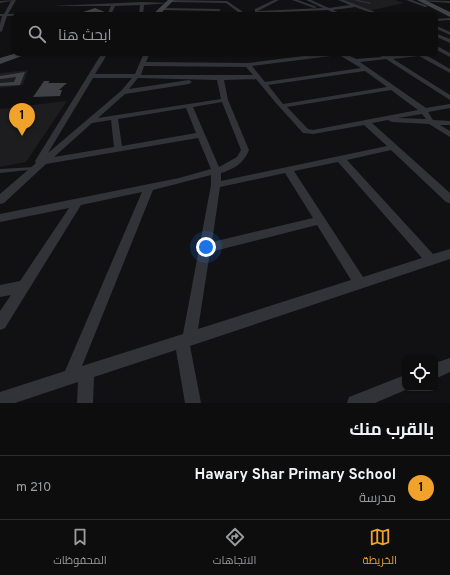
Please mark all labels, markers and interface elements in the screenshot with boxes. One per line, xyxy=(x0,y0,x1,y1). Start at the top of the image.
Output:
search box xyxy=(12,12,438,56)
icon: search xyxy=(26,23,48,45)
text: ابحث هنا xyxy=(58,27,112,46)
pin: 1 xyxy=(9,103,35,136)
your location xyxy=(196,237,216,257)
map controls xyxy=(402,355,438,391)
button: locate xyxy=(402,355,438,391)
text: بالقرب منك xyxy=(350,420,434,442)
text: Hawary Shar Primary School xyxy=(194,466,396,485)
text: 210 m xyxy=(16,480,51,496)
text: 1 xyxy=(418,480,424,496)
text: مدرسة xyxy=(359,491,396,507)
tab: المحفوظات xyxy=(53,526,107,570)
tab: الاتجاهات xyxy=(213,526,256,570)
tab: الخريطة xyxy=(363,526,397,570)

